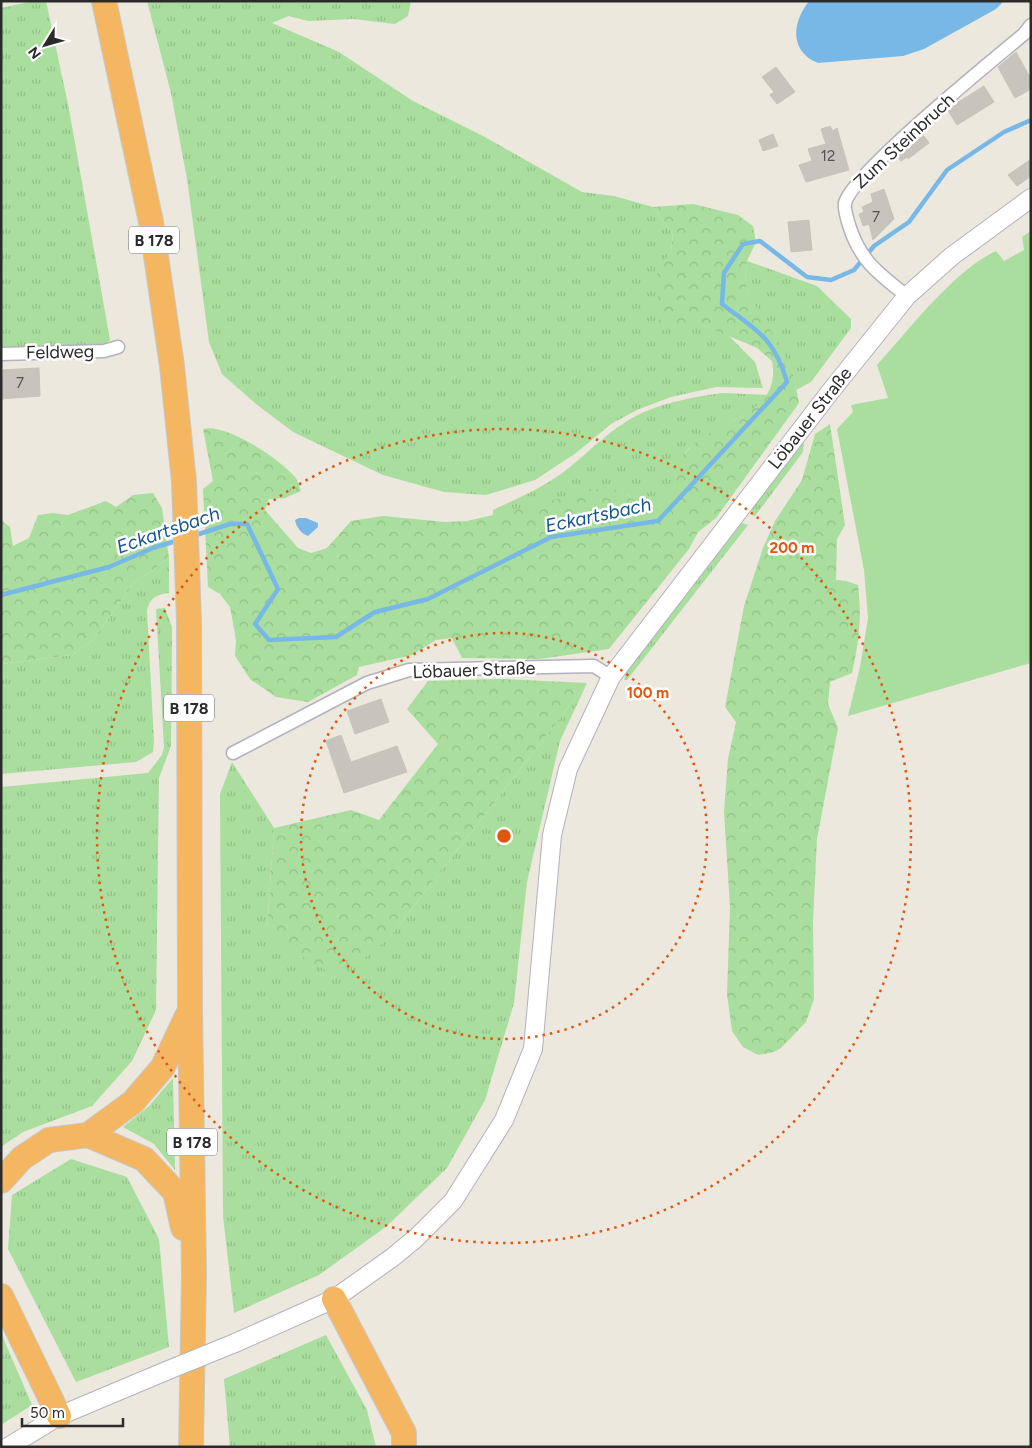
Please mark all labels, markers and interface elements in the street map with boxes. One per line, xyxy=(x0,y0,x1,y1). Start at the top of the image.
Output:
north arrow xyxy=(20,20,70,70)
text: N xyxy=(25,43,45,62)
street label: Zum Steinbruch xyxy=(849,89,959,193)
house number: 12 xyxy=(821,147,835,165)
house number: 7 xyxy=(872,208,880,226)
road number: B 178 xyxy=(129,226,179,254)
street label: Feldweg xyxy=(26,340,94,364)
street label: Löbauer Straße xyxy=(763,363,857,473)
house number: 7 xyxy=(16,374,24,392)
water label: Eckartsbach xyxy=(543,492,653,537)
water label: Eckartsbach xyxy=(113,501,223,558)
text: 200 m xyxy=(770,539,814,557)
street label: Löbauer Straße xyxy=(412,657,536,683)
text: 100 m xyxy=(627,684,669,702)
road number: B 178 xyxy=(164,694,214,721)
centre of rings xyxy=(495,827,513,845)
road number: B 178 xyxy=(167,1128,217,1156)
scale bar xyxy=(22,1396,124,1428)
text: 50 m xyxy=(30,1404,65,1422)

